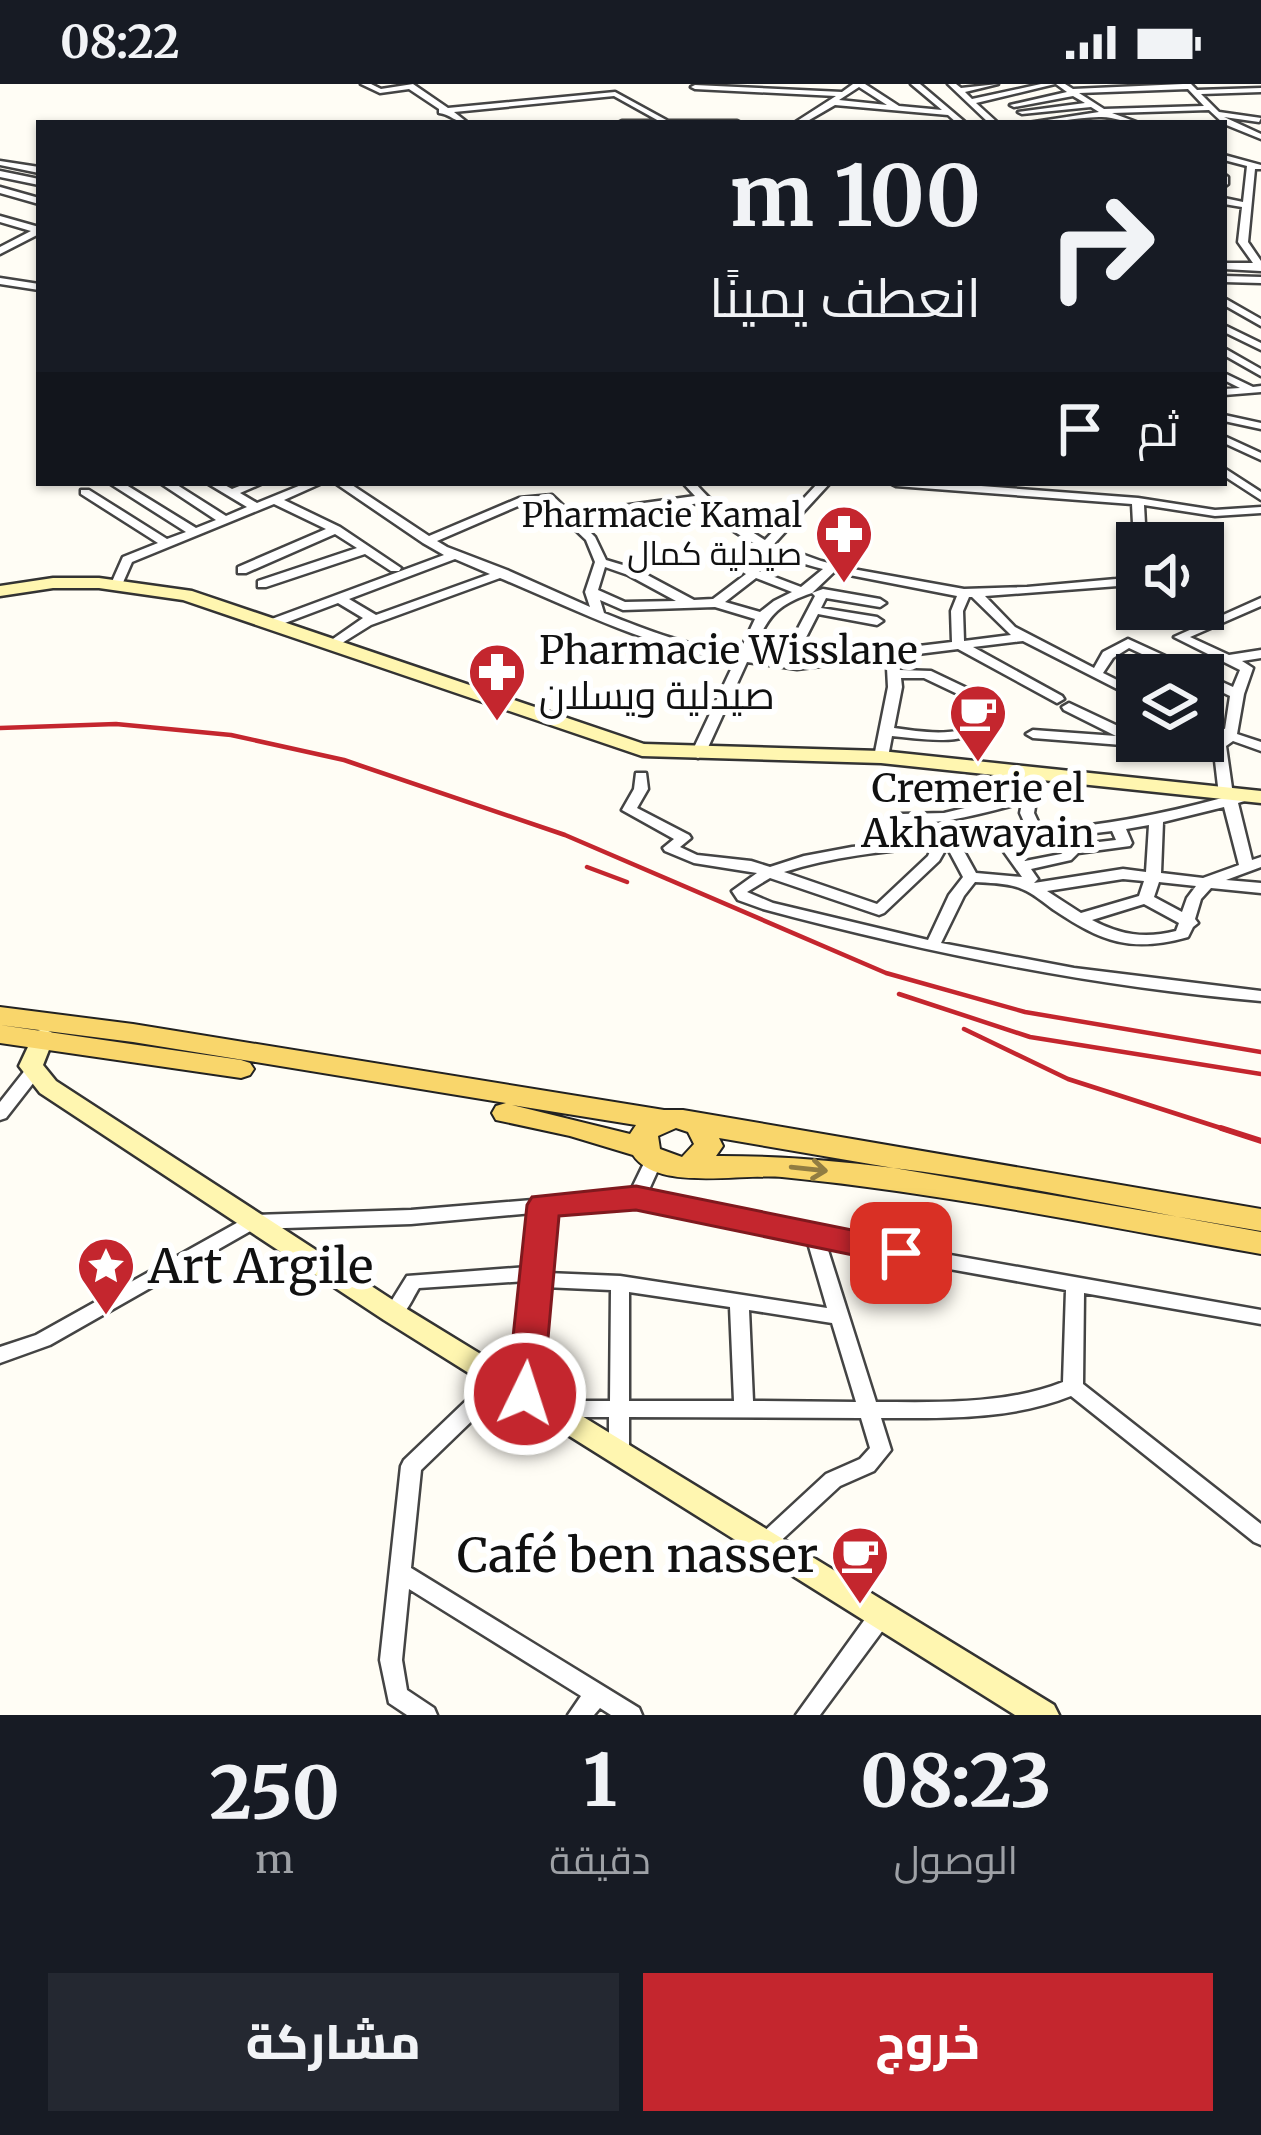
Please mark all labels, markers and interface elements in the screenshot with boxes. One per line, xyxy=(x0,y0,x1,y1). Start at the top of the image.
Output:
text: 08:22 xyxy=(60,14,180,70)
text: 100 m xyxy=(729,143,981,249)
icon: right xyxy=(1023,168,1179,324)
text: انعطف يمينًا xyxy=(709,264,981,332)
icon: arrive xyxy=(1047,396,1113,462)
text: ثم xyxy=(1137,402,1179,458)
place label: Pharmacie Kamal صيدلية كمال xyxy=(522,495,802,574)
pharmacy icon: Pharmacie Kamal صيدلية كمال xyxy=(813,503,875,585)
map controls xyxy=(1116,522,1224,762)
button: sound xyxy=(1116,522,1224,630)
place label: Pharmacie Wisslane صيدلية ويسلان xyxy=(539,626,918,720)
pharmacy icon: Pharmacie Wisslane صيدلية ويسلان xyxy=(466,641,528,723)
button: layers xyxy=(1116,654,1224,762)
cafe icon: Cremerie el Akhawayain xyxy=(947,682,1009,764)
place label: Cremerie el Akhawayain xyxy=(860,764,1095,858)
one-way arrow xyxy=(789,1158,828,1181)
pin xyxy=(850,1202,952,1304)
icon: arrive xyxy=(868,1220,934,1286)
place icon: Art Argile xyxy=(75,1235,137,1317)
place label: Art Argile xyxy=(147,1236,373,1296)
position arrow xyxy=(462,1331,588,1457)
cafe icon: Café ben nasser xyxy=(829,1524,891,1606)
place label: Café ben nasser xyxy=(457,1525,818,1585)
text: 1 xyxy=(583,1735,617,1826)
text: 08:23 xyxy=(860,1735,1051,1826)
text: 250 xyxy=(210,1747,340,1838)
text: m xyxy=(255,1835,294,1884)
text: دقيقة xyxy=(549,1836,651,1885)
text: الوصول xyxy=(894,1836,1018,1885)
button: مشاركة xyxy=(48,1973,619,2111)
button: خروج xyxy=(643,1973,1213,2111)

